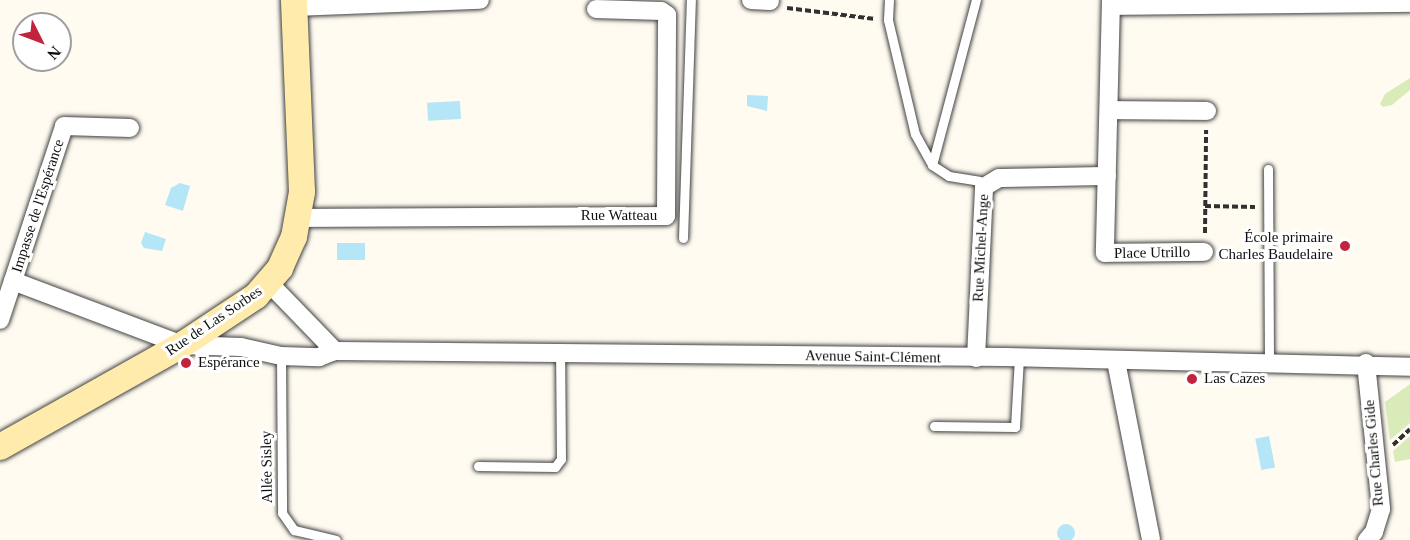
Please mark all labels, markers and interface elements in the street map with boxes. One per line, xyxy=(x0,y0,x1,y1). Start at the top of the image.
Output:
north arrow xyxy=(12,12,72,72)
text: N xyxy=(44,43,64,63)
street label: Impasse de l'Espérance xyxy=(8,137,68,275)
street label: Rue Michel-Ange xyxy=(969,194,993,302)
street label: Rue Watteau xyxy=(581,207,657,225)
place label: École primaire Charles Baudelaire xyxy=(1218,228,1333,263)
marker: École primaire Charles Baudelaire xyxy=(1338,239,1352,253)
street label: Place Utrillo xyxy=(1114,243,1190,263)
street label: Rue de Las Sorbes xyxy=(163,282,265,360)
street label: Avenue Saint-Clément xyxy=(805,347,941,367)
place label: Espérance xyxy=(198,354,260,372)
marker: Espérance xyxy=(179,356,193,370)
place label: Las Cazes xyxy=(1204,370,1265,388)
marker: Las Cazes xyxy=(1185,372,1199,386)
street label: Rue Charles Gide xyxy=(1360,399,1388,507)
street label: Allée Sisley xyxy=(257,430,277,504)

